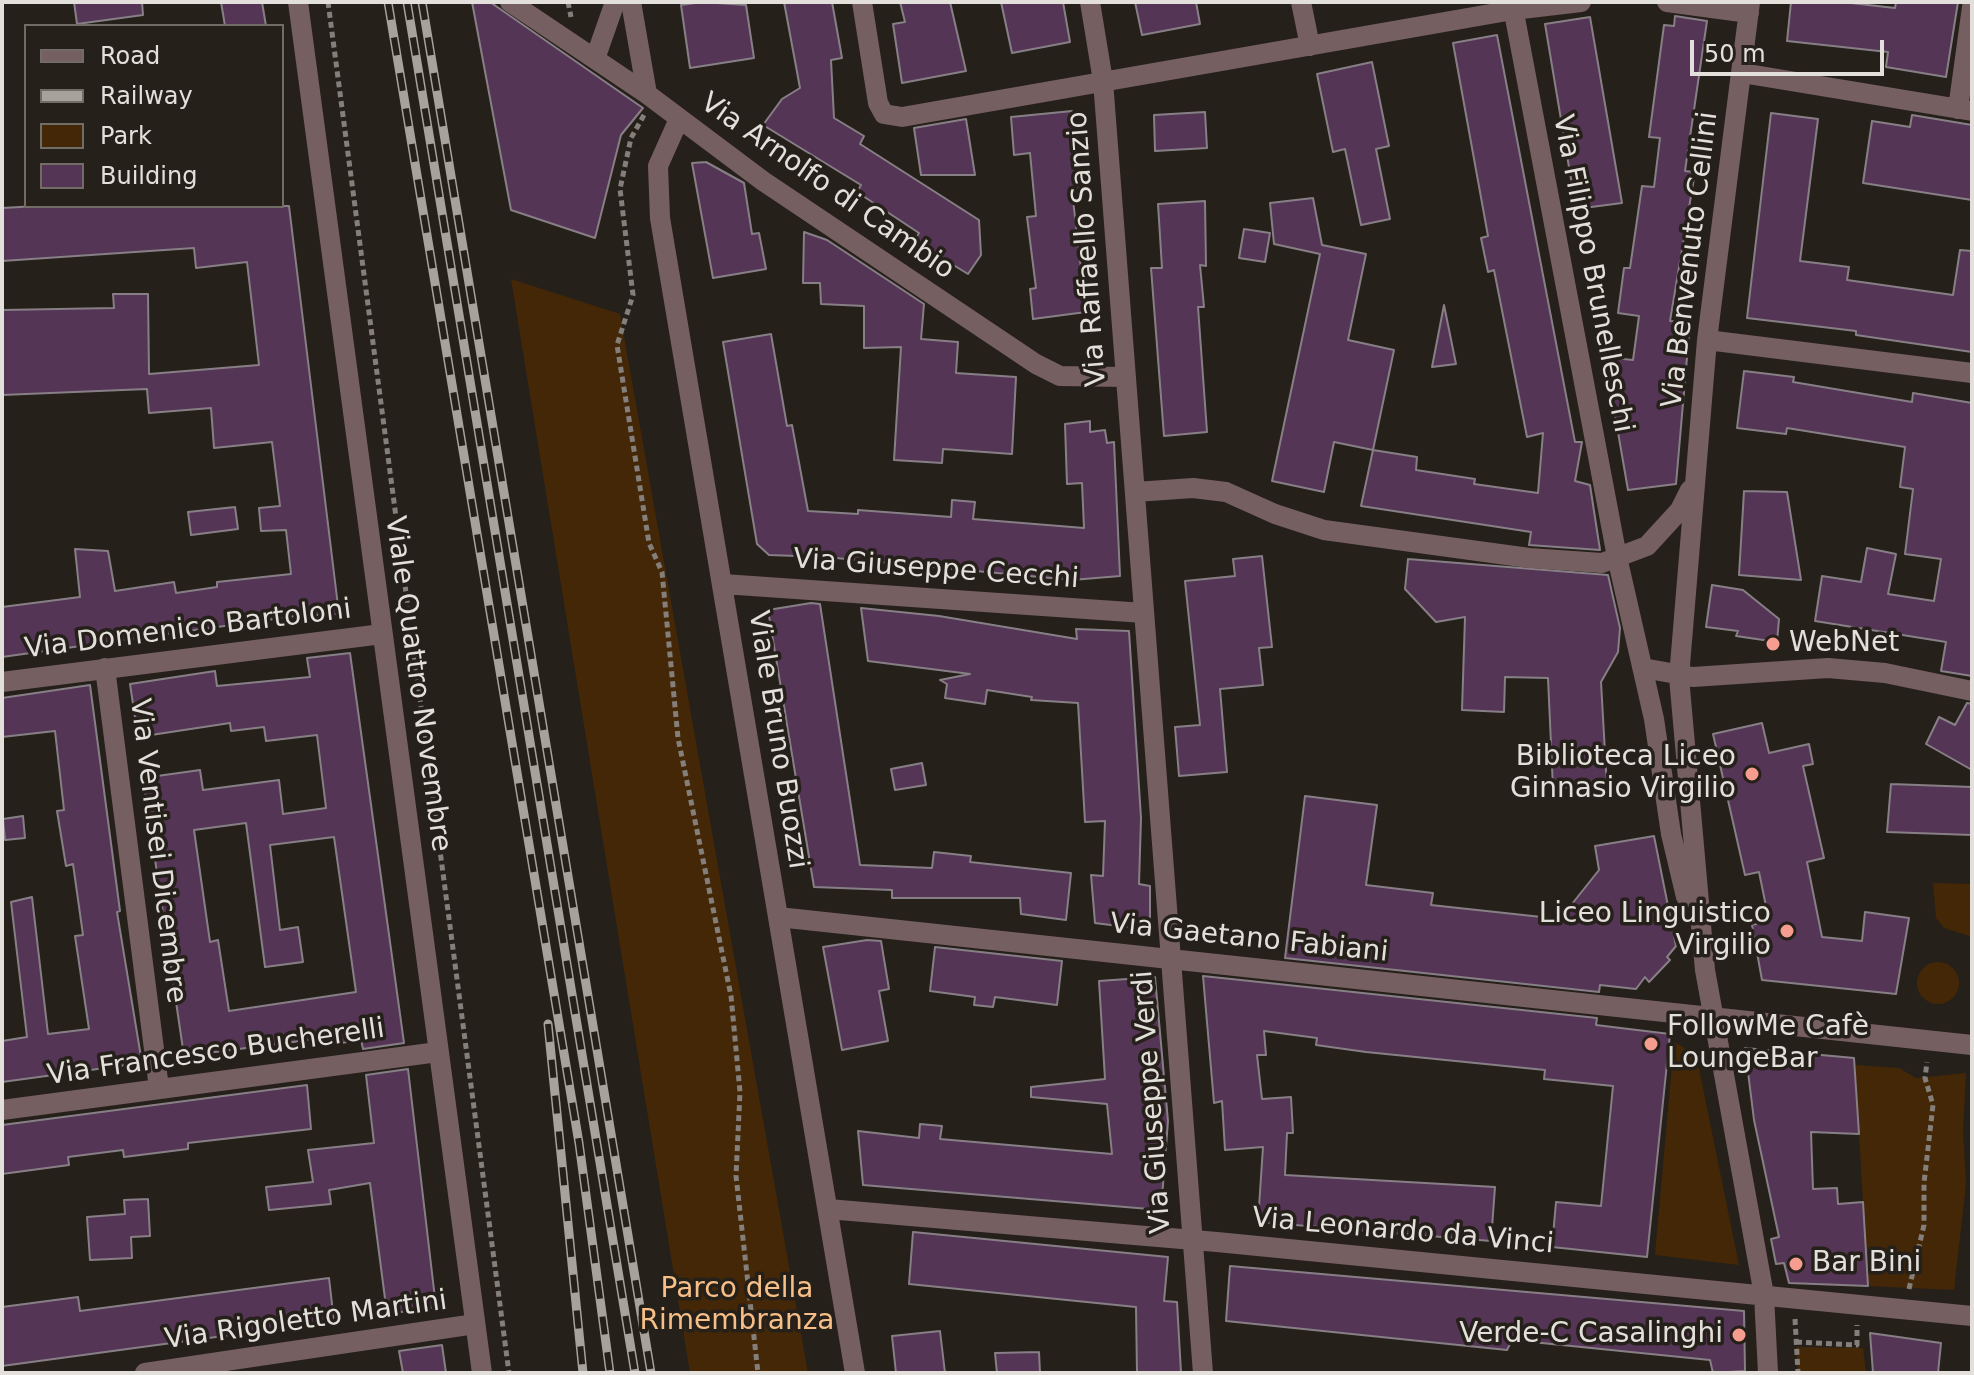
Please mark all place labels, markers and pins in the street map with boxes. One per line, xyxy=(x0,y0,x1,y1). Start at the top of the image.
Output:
place label: WebNet xyxy=(1789,627,1899,661)
marker: WebNet xyxy=(1764,635,1782,653)
place label: Biblioteca Liceo Ginnasio Virgilio xyxy=(1510,741,1736,807)
marker: Biblioteca Liceo Ginnasio Virgilio xyxy=(1743,765,1761,783)
place label: Liceo Linguistico Virgilio xyxy=(1539,898,1771,964)
marker: Liceo Linguistico Virgilio xyxy=(1778,922,1796,940)
place label: FollowMe Cafè LoungeBar xyxy=(1667,1011,1869,1077)
marker: FollowMe Cafè LoungeBar xyxy=(1642,1035,1660,1053)
place label: Bar Bini xyxy=(1812,1247,1921,1281)
marker: Bar Bini xyxy=(1787,1255,1805,1273)
place label: Verde-C Casalinghi xyxy=(1459,1318,1723,1352)
marker: Verde-C Casalinghi xyxy=(1730,1326,1748,1344)

